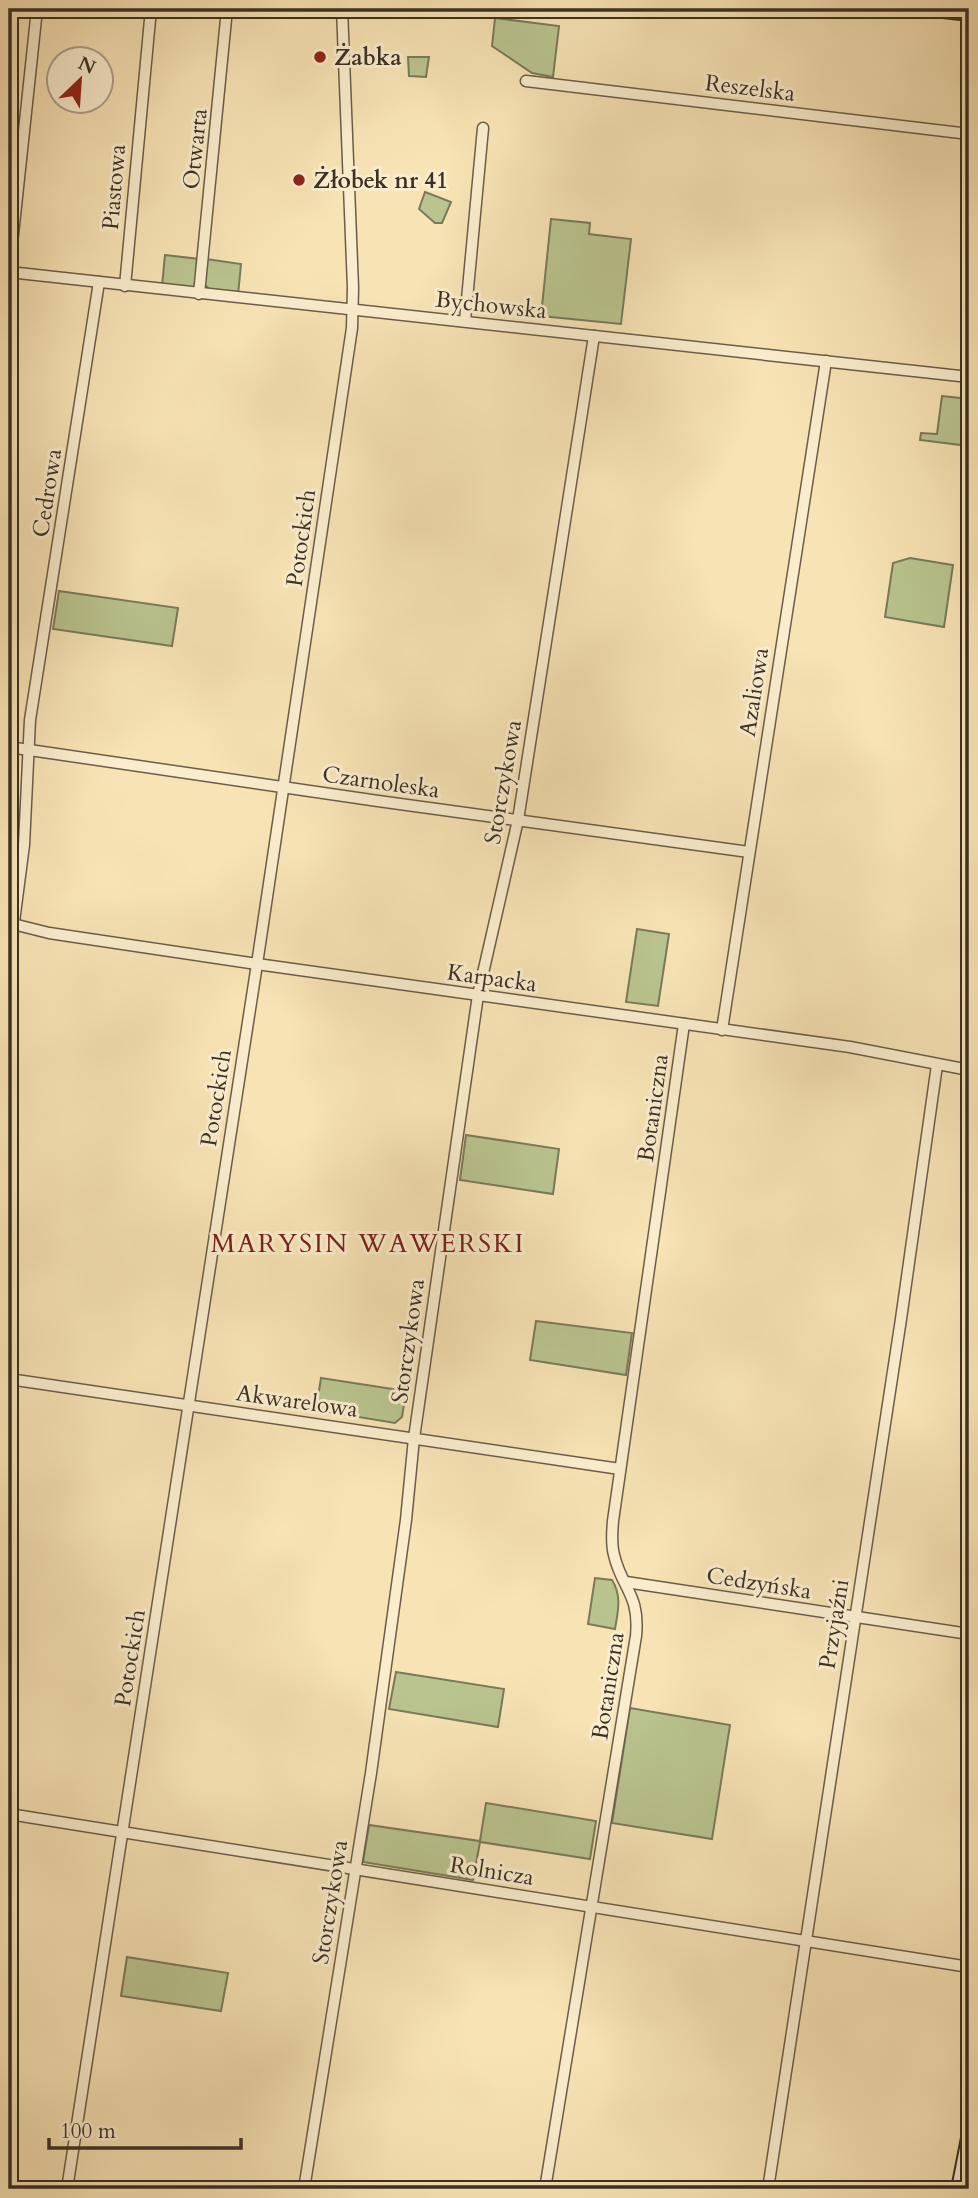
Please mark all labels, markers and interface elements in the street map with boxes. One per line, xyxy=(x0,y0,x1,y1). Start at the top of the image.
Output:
place label: Żabka xyxy=(334,42,402,73)
north arrow xyxy=(46,46,116,116)
marker: Żabka xyxy=(312,49,328,65)
text: N xyxy=(74,50,100,81)
street label: Reszelska xyxy=(703,67,797,109)
street label: Otwarta xyxy=(175,107,215,191)
street label: Piastowa xyxy=(95,143,133,231)
place label: Żłobek nr 41 xyxy=(313,165,448,196)
marker: Żłobek nr 41 xyxy=(291,172,307,188)
street label: Bychowska xyxy=(434,284,548,326)
street label: Cedrowa xyxy=(25,446,69,540)
street label: Potockich xyxy=(279,487,323,589)
street label: Azaliowa xyxy=(732,645,776,739)
street label: Storczykowa xyxy=(477,717,529,847)
street label: Czarnoleska xyxy=(320,758,442,806)
street label: Karpacka xyxy=(445,956,539,1000)
street label: Potockich xyxy=(193,1047,239,1149)
street label: Botaniczna xyxy=(630,1052,676,1164)
district label: MARYSIN WAWERSKI xyxy=(211,1226,525,1261)
street label: Storczykowa xyxy=(384,1277,432,1405)
street label: Akwarelowa xyxy=(234,1377,360,1425)
street label: Cedzyńska xyxy=(704,1559,814,1607)
street label: Przyjaźni xyxy=(812,1577,856,1671)
street label: Potockich xyxy=(107,1607,153,1709)
street label: Botaniczna xyxy=(584,1630,632,1742)
street label: Storczykowa xyxy=(305,1837,355,1966)
street label: Rolnicza xyxy=(448,1849,536,1893)
scale bar xyxy=(49,2107,242,2151)
text: 100 m xyxy=(60,2117,116,2146)

